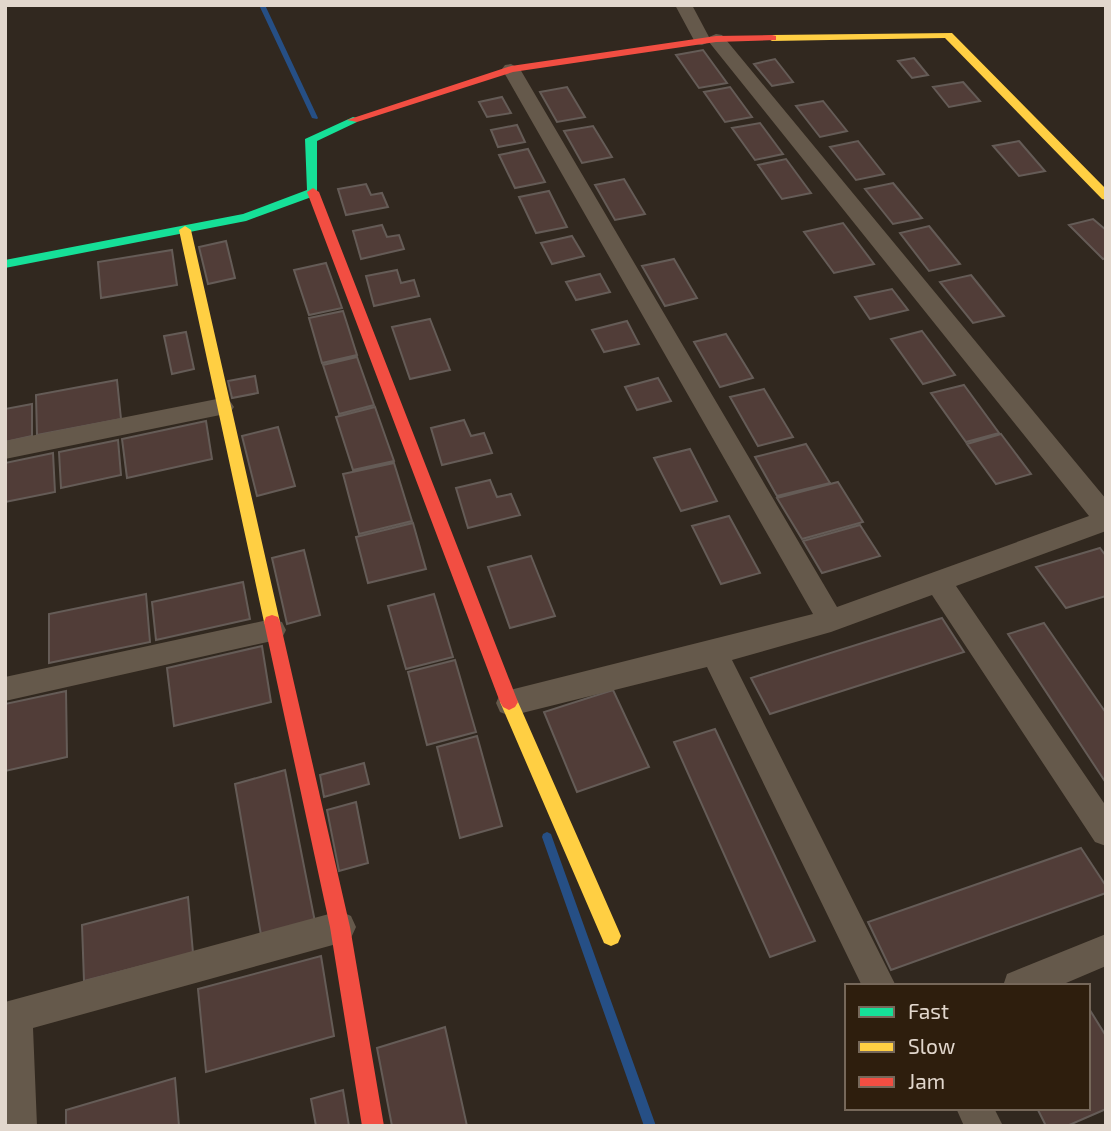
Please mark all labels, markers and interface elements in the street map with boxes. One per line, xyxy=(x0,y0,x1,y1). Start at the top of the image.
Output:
legend xyxy=(845,984,1090,1110)
text: Fast xyxy=(908,998,949,1023)
text: Slow xyxy=(908,1033,955,1058)
text: Jam xyxy=(908,1068,945,1093)

